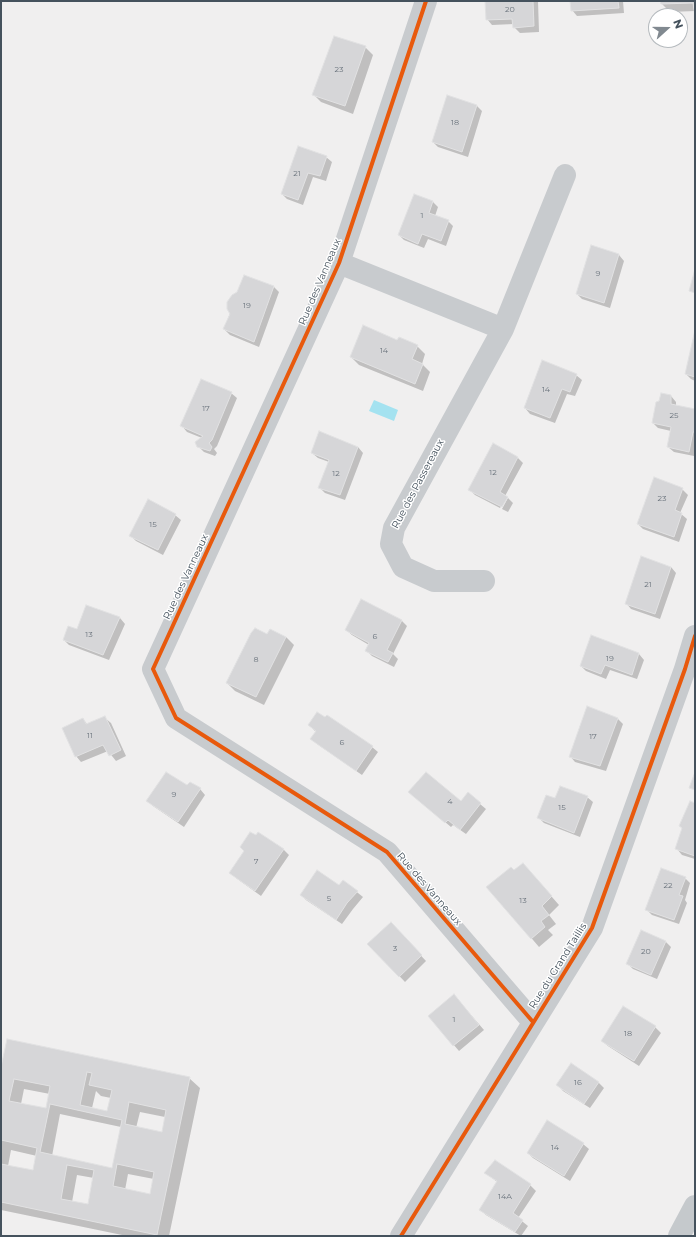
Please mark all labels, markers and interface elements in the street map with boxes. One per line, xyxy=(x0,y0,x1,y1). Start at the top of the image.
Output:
house number: 20 xyxy=(505,5,515,15)
north arrow xyxy=(648,8,688,48)
text: N xyxy=(670,17,686,31)
house number: 23 xyxy=(334,65,344,75)
house number: 18 xyxy=(451,118,459,128)
house number: 21 xyxy=(293,169,301,179)
house number: 1 xyxy=(421,211,423,221)
street label: Rue des Vanneaux xyxy=(296,237,344,327)
house number: 9 xyxy=(596,269,600,279)
house number: 19 xyxy=(243,301,251,311)
house number: 14 xyxy=(380,346,388,356)
house number: 14 xyxy=(542,385,550,395)
house number: 17 xyxy=(202,404,210,414)
house number: 25 xyxy=(669,411,679,421)
street label: Rue des Passereaux xyxy=(389,437,447,531)
house number: 12 xyxy=(489,468,497,478)
house number: 12 xyxy=(332,469,340,479)
house number: 23 xyxy=(657,494,667,504)
house number: 15 xyxy=(149,520,157,530)
street label: Rue des Vanneaux xyxy=(161,532,211,622)
house number: 21 xyxy=(644,580,652,590)
house number: 13 xyxy=(85,630,93,640)
house number: 6 xyxy=(373,632,377,642)
house number: 19 xyxy=(606,654,614,664)
house number: 8 xyxy=(253,655,259,665)
house number: 11 xyxy=(87,731,93,741)
house number: 17 xyxy=(589,732,597,742)
house number: 6 xyxy=(340,738,344,748)
house number: 9 xyxy=(172,790,176,800)
house number: 4 xyxy=(447,797,453,807)
house number: 15 xyxy=(558,803,566,813)
street label: Rue des Vanneaux xyxy=(394,850,464,928)
house number: 7 xyxy=(254,857,258,867)
house number: 22 xyxy=(663,881,673,891)
house number: 5 xyxy=(327,894,331,904)
house number: 13 xyxy=(519,896,527,906)
street label: Rue du Grand Taillis xyxy=(527,921,589,1011)
house number: 3 xyxy=(393,944,397,954)
house number: 20 xyxy=(641,947,651,957)
house number: 1 xyxy=(453,1015,455,1025)
house number: 18 xyxy=(624,1029,632,1039)
house number: 16 xyxy=(574,1078,582,1088)
house number: 14 xyxy=(551,1143,559,1153)
house number: 14A xyxy=(498,1192,512,1202)

